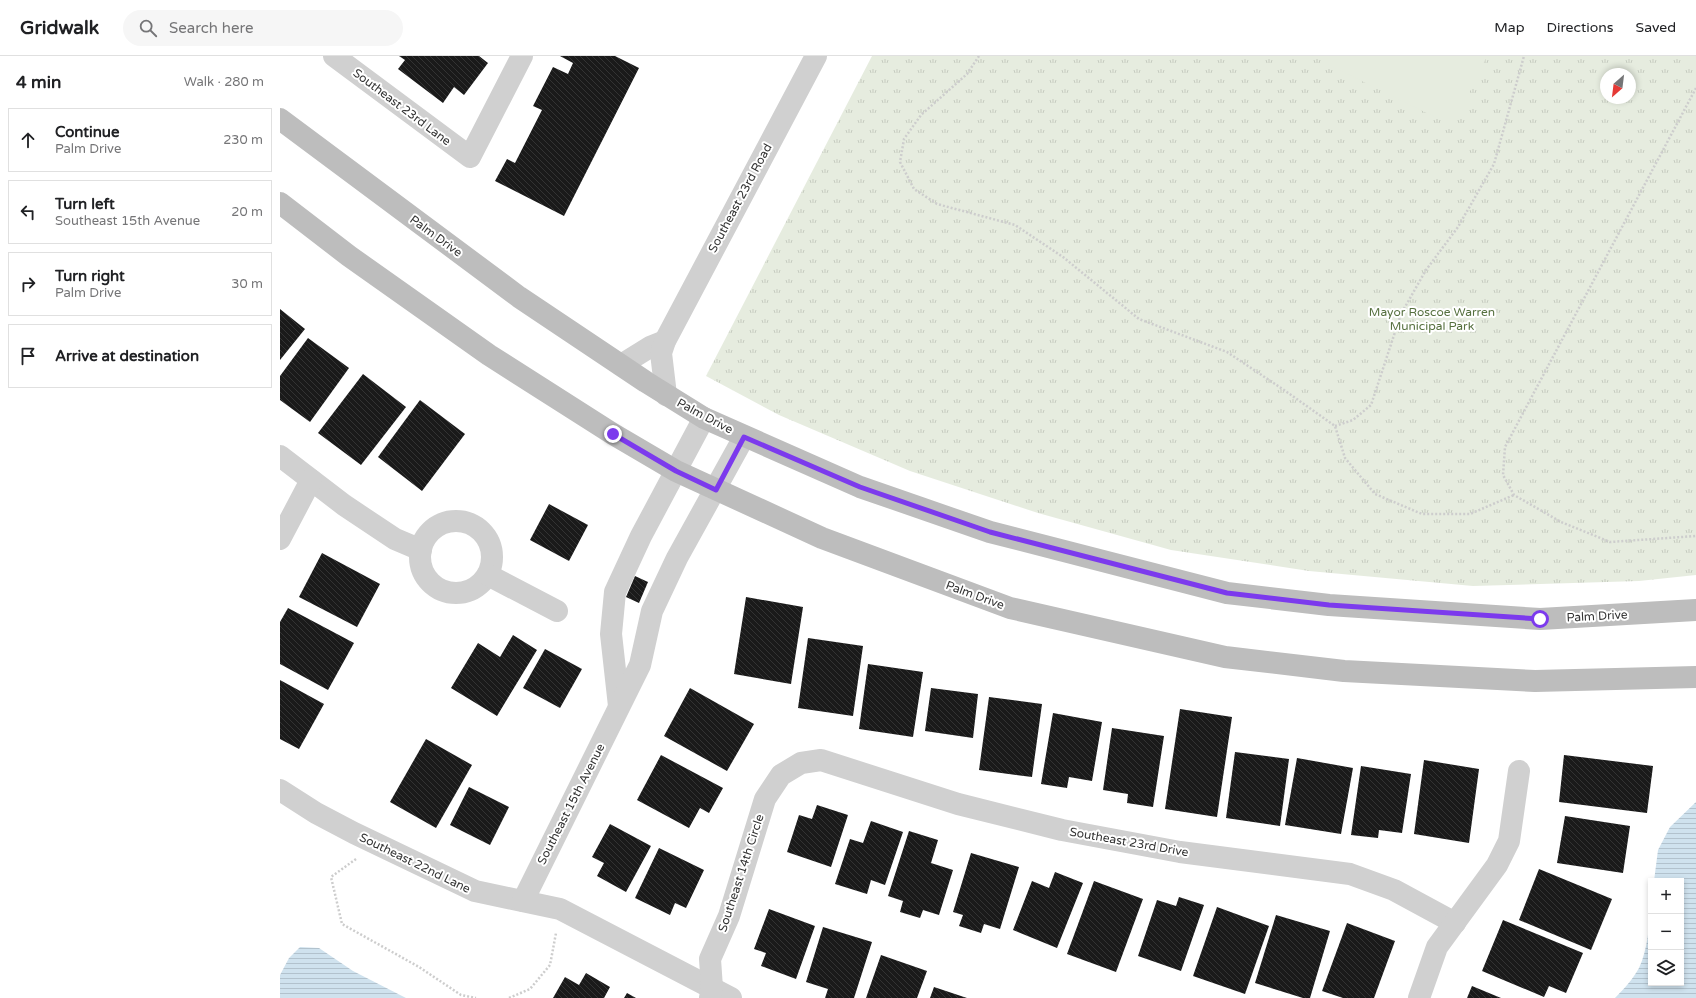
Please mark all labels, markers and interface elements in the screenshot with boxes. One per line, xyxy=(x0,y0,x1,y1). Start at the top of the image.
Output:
search box xyxy=(123,10,403,46)
text: Gridwalk xyxy=(20,17,99,39)
icon: search xyxy=(137,17,159,39)
text: Search here xyxy=(169,19,253,37)
text: Map xyxy=(1494,19,1525,36)
text: Directions xyxy=(1547,19,1614,36)
text: Saved xyxy=(1636,19,1676,36)
street label: Southeast 23rd Lane xyxy=(350,66,454,148)
north arrow xyxy=(1600,68,1636,104)
text: 4 min xyxy=(16,72,61,93)
text: Walk · 280 m xyxy=(184,74,264,90)
text: Continue xyxy=(55,123,119,141)
icon: ahead xyxy=(17,129,39,151)
text: 230 m xyxy=(223,132,263,148)
text: Palm Drive xyxy=(55,141,121,157)
street label: Southeast 23rd Road xyxy=(705,141,775,255)
text: Turn left xyxy=(55,195,115,213)
icon: left xyxy=(17,201,39,223)
text: 20 m xyxy=(231,204,263,220)
street label: Palm Drive xyxy=(407,212,465,260)
text: Southeast 15th Avenue xyxy=(55,213,200,229)
text: Turn right xyxy=(55,267,125,285)
icon: right xyxy=(17,273,39,295)
text: 30 m xyxy=(231,276,263,292)
text: Palm Drive xyxy=(55,285,121,301)
park label: Mayor Roscoe Warren Municipal Park xyxy=(1369,305,1495,333)
icon: arrive xyxy=(17,345,39,367)
text: Arrive at destination xyxy=(55,347,199,365)
street label: Palm Drive xyxy=(675,395,735,437)
route end xyxy=(604,425,622,443)
street label: Palm Drive xyxy=(944,578,1006,612)
street label: Palm Drive xyxy=(1566,607,1628,625)
route start xyxy=(1531,610,1549,628)
street label: Southeast 15th Avenue xyxy=(534,741,608,867)
street label: Southeast 14th Circle xyxy=(715,812,767,934)
street label: Southeast 23rd Drive xyxy=(1068,825,1190,859)
street label: Southeast 22nd Lane xyxy=(357,830,473,896)
map controls xyxy=(1648,878,1684,986)
button: + xyxy=(1648,878,1684,914)
button: − xyxy=(1648,914,1684,950)
button: layers xyxy=(1648,950,1684,986)

